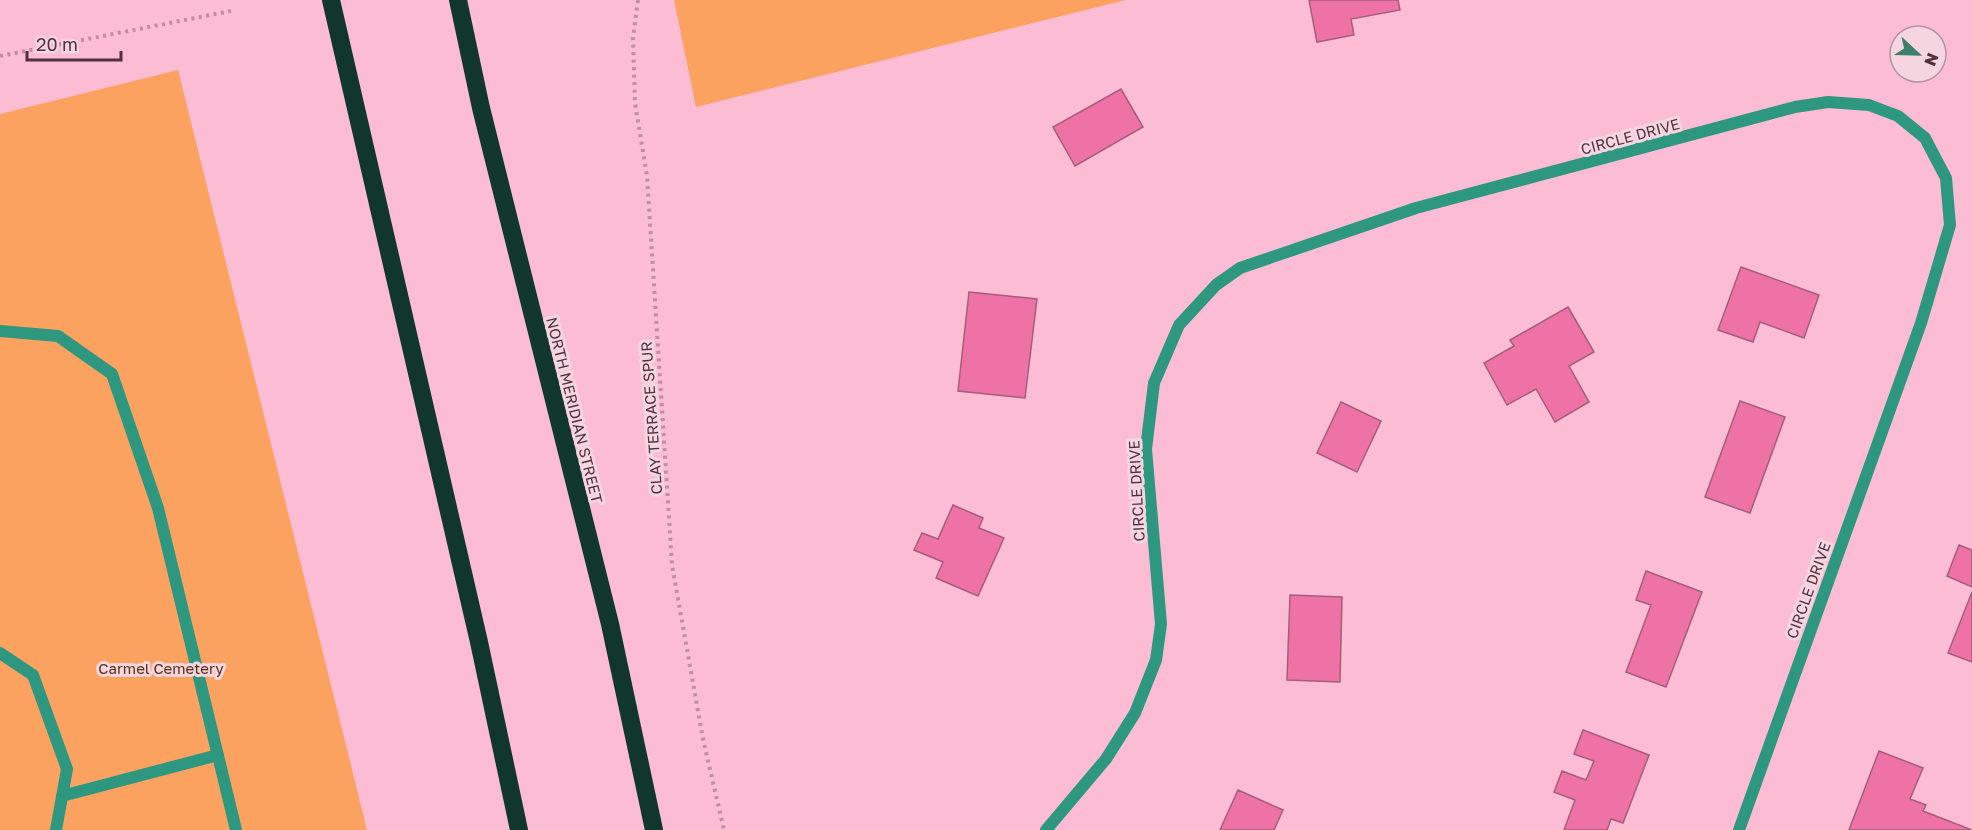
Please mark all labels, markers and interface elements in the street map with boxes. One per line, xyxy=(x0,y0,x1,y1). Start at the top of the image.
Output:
scale bar xyxy=(27,24,122,62)
north arrow xyxy=(1888,24,1948,84)
text: 20 m xyxy=(36,33,78,55)
text: N xyxy=(1920,50,1943,69)
street label: CIRCLE DRIVE xyxy=(1579,114,1681,158)
street label: NORTH MERIDIAN STREET xyxy=(543,315,607,505)
street label: CLAY TERRACE SPUR xyxy=(637,341,665,495)
street label: CIRCLE DRIVE xyxy=(1124,440,1148,542)
street label: CIRCLE DRIVE xyxy=(1782,539,1834,641)
park label: Carmel Cemetery xyxy=(98,659,224,677)

